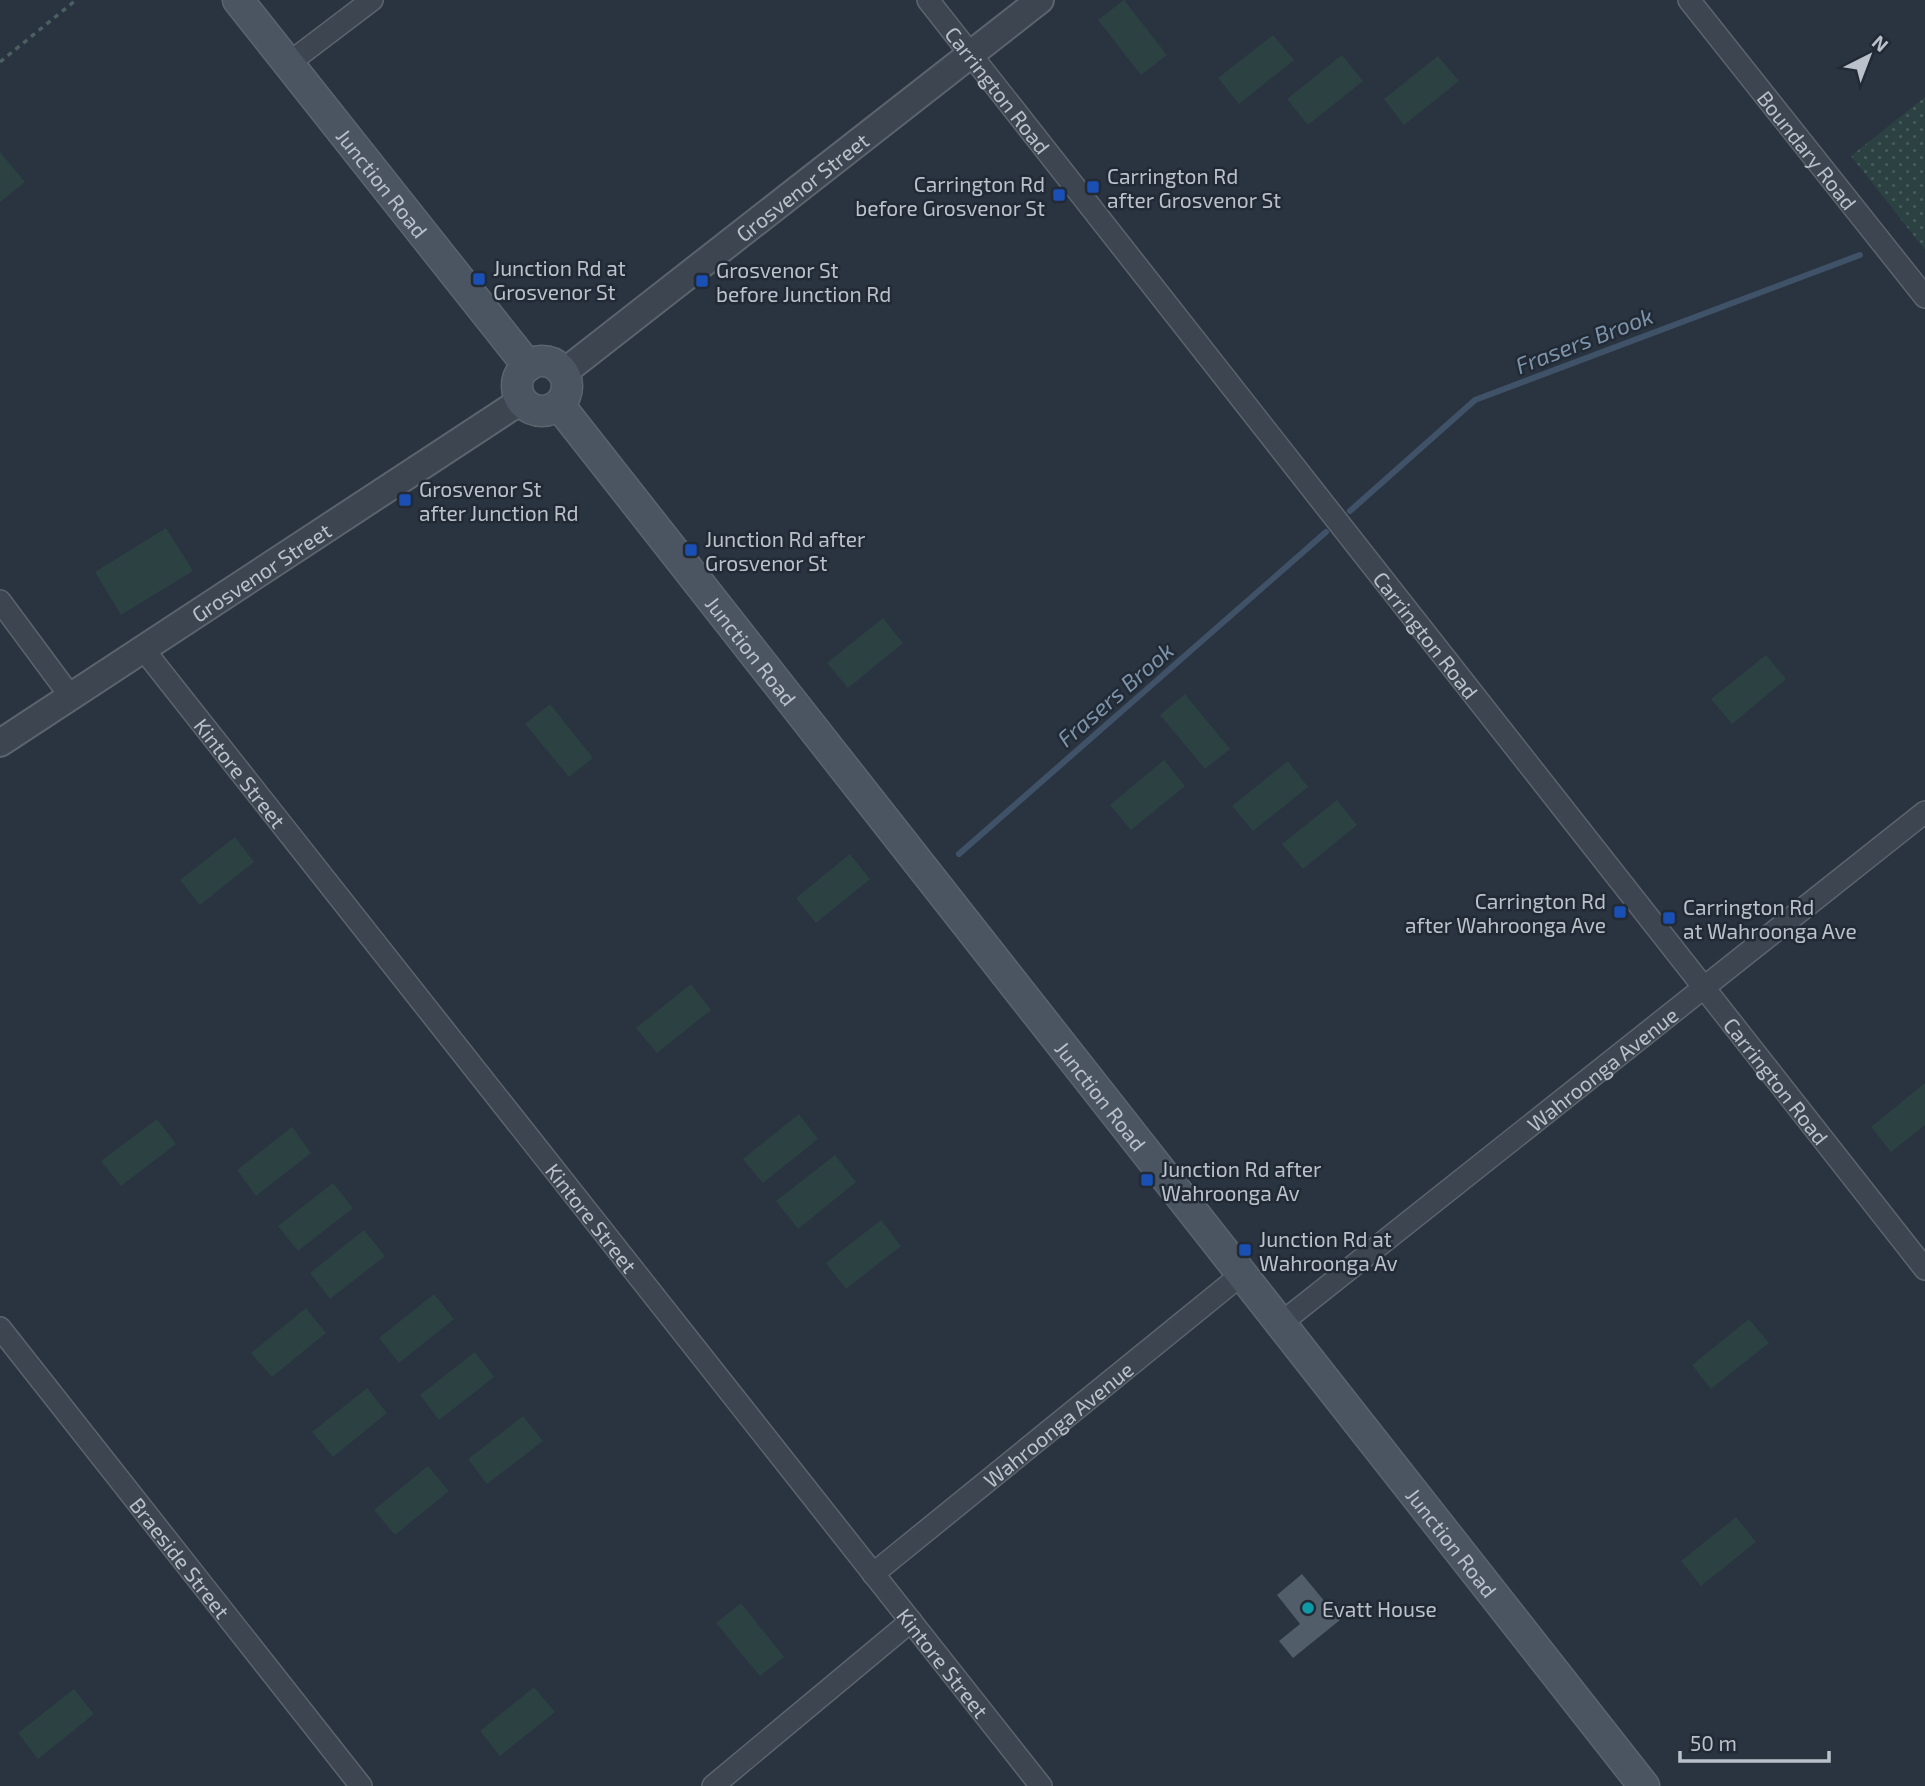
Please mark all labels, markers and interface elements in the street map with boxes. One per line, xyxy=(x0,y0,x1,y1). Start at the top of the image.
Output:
street label: Carrington Road xyxy=(941,21,1056,158)
north arrow xyxy=(1834,21,1904,91)
text: N xyxy=(1868,30,1894,56)
street label: Boundary Road xyxy=(1753,85,1863,214)
street label: Junction Road xyxy=(332,123,434,242)
street label: Grosvenor Street xyxy=(730,127,873,246)
place label: Carrington Rd after Grosvenor St xyxy=(1107,163,1281,212)
place label: Carrington Rd before Grosvenor St xyxy=(855,171,1045,220)
marker: Carrington Rd after Grosvenor St xyxy=(1085,179,1101,195)
marker: Carrington Rd before Grosvenor St xyxy=(1051,187,1067,203)
place label: Junction Rd at Grosvenor St xyxy=(493,255,626,304)
place label: Grosvenor St before Junction Rd xyxy=(716,257,891,306)
marker: Junction Rd at Grosvenor St xyxy=(471,271,487,287)
marker: Grosvenor St before Junction Rd xyxy=(694,273,710,289)
water label: Frasers Brook xyxy=(1511,301,1657,379)
place label: Grosvenor St after Junction Rd xyxy=(419,476,579,525)
marker: Grosvenor St after Junction Rd xyxy=(397,492,413,508)
street label: Grosvenor Street xyxy=(186,517,335,626)
place label: Junction Rd after Grosvenor St xyxy=(705,526,866,575)
marker: Junction Rd after Grosvenor St xyxy=(683,542,699,558)
street label: Carrington Road xyxy=(1369,566,1484,703)
street label: Junction Road xyxy=(701,591,802,710)
water label: Frasers Brook xyxy=(1051,636,1179,752)
street label: Kintore Street xyxy=(190,713,291,832)
place label: Carrington Rd after Wahroonga Ave xyxy=(1405,888,1606,937)
place label: Carrington Rd at Wahroonga Ave xyxy=(1683,894,1857,943)
marker: Carrington Rd after Wahroonga Ave xyxy=(1612,904,1628,920)
marker: Carrington Rd at Wahroonga Ave xyxy=(1661,910,1677,926)
street label: Wahroonga Avenue xyxy=(1522,1001,1682,1136)
street label: Carrington Road xyxy=(1719,1012,1834,1149)
street label: Junction Road xyxy=(1051,1036,1152,1155)
place label: Junction Rd after Wahroonga Av xyxy=(1161,1156,1322,1205)
street label: Kintore Street xyxy=(541,1158,643,1277)
marker: Junction Rd after Wahroonga Av xyxy=(1139,1172,1155,1188)
place label: Junction Rd at Wahroonga Av xyxy=(1259,1226,1398,1275)
marker: Junction Rd at Wahroonga Av xyxy=(1237,1242,1253,1258)
street label: Wahroonga Avenue xyxy=(978,1356,1138,1492)
street label: Junction Road xyxy=(1402,1482,1503,1602)
street label: Braeside Street xyxy=(126,1492,236,1623)
place label: Evatt House xyxy=(1322,1596,1437,1621)
marker: Evatt House xyxy=(1300,1600,1316,1616)
street label: Kintore Street xyxy=(893,1603,994,1722)
scale bar xyxy=(1680,1720,1829,1764)
text: 50 m xyxy=(1690,1730,1737,1755)

